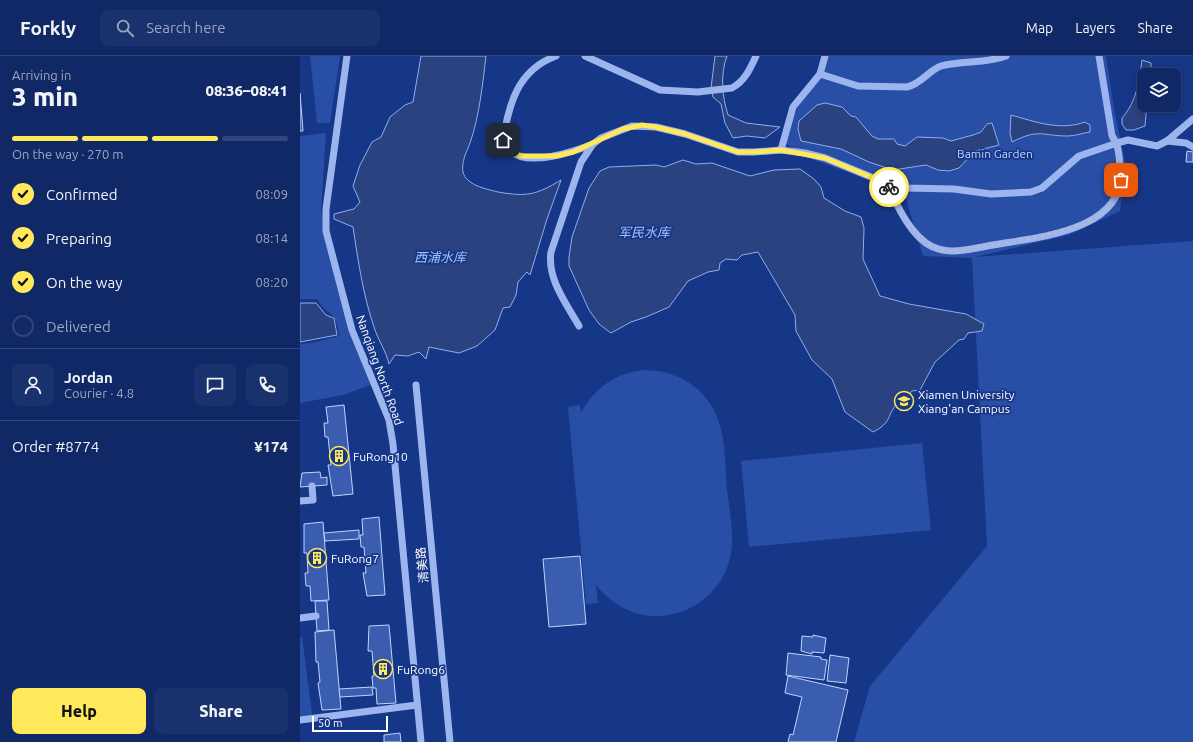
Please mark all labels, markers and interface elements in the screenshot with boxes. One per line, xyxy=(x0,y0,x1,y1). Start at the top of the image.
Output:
search box xyxy=(100,10,380,46)
text: Forkly xyxy=(20,17,76,39)
icon: search xyxy=(114,17,136,39)
text: Search here xyxy=(146,19,225,36)
text: Map xyxy=(1026,20,1053,36)
text: Layers xyxy=(1075,20,1115,36)
text: Share xyxy=(1137,20,1173,36)
text: Arriving in xyxy=(12,68,71,82)
map controls xyxy=(1137,68,1181,112)
button: layers xyxy=(1137,68,1181,112)
text: 3 min xyxy=(12,82,78,111)
text: 08:36–08:41 xyxy=(205,82,288,99)
pin xyxy=(486,123,520,157)
icon: home xyxy=(492,129,514,151)
text: On the way · 270 m xyxy=(12,147,124,161)
park label: Bamin Garden xyxy=(957,147,1033,160)
pin xyxy=(1104,163,1138,197)
courier xyxy=(869,167,909,207)
icon: bag xyxy=(1110,169,1132,191)
icon: bike xyxy=(878,176,900,198)
icon: check xyxy=(12,183,34,205)
text: Confirmed xyxy=(46,186,118,203)
text: 08:09 xyxy=(255,187,288,201)
water label: 军民水库 xyxy=(618,225,672,239)
icon: check xyxy=(12,227,34,249)
text: Preparing xyxy=(46,230,112,247)
text: 08:14 xyxy=(255,231,288,245)
water label: 西浦水库 xyxy=(414,250,468,264)
icon: check xyxy=(12,271,34,293)
text: On the way xyxy=(46,274,122,291)
text: 08:20 xyxy=(255,275,288,289)
street label: Nanqiang North Road xyxy=(354,313,406,427)
text: Delivered xyxy=(46,318,111,335)
button: person xyxy=(12,364,54,406)
button: chat xyxy=(194,364,236,406)
button: phone xyxy=(246,364,288,406)
text: Jordan xyxy=(64,369,113,386)
text: Courier · 4.8 xyxy=(64,386,134,400)
place label: Xiamen University Xiang'an Campus xyxy=(918,388,1015,415)
school or university icon: Xiamen University Xiang'an Campus xyxy=(893,390,915,412)
text: Order #8774 xyxy=(12,438,99,455)
text: ¥174 xyxy=(254,438,288,455)
building icon: FuRong10 xyxy=(328,445,350,467)
place label: FuRong10 xyxy=(353,450,408,463)
street label: 清美路 xyxy=(414,546,430,584)
building icon: FuRong7 xyxy=(306,547,328,569)
place label: FuRong7 xyxy=(331,552,379,565)
building icon: FuRong6 xyxy=(372,658,394,680)
place label: FuRong6 xyxy=(397,663,445,676)
button: Help xyxy=(12,688,146,734)
button: Share xyxy=(154,688,288,734)
scale bar xyxy=(312,714,388,733)
text: 50 m xyxy=(318,717,342,729)

